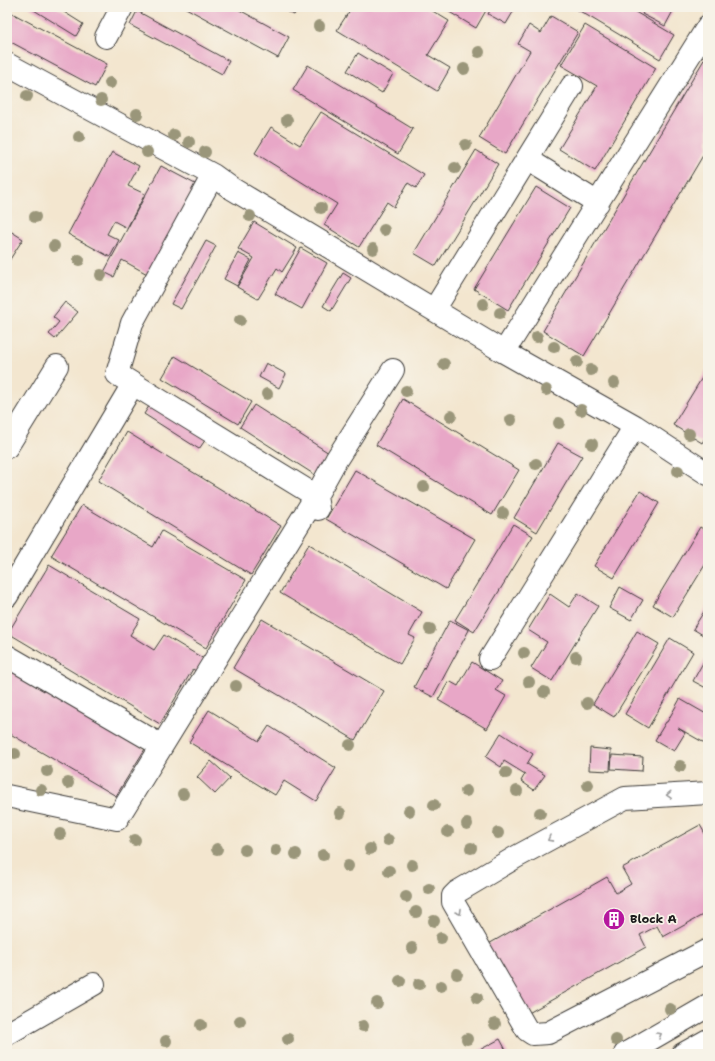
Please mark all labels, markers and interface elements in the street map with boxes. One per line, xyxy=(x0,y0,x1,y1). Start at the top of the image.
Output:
one-way arrow xyxy=(666,791,672,800)
one-way arrow xyxy=(546,834,554,842)
building icon: Block A xyxy=(601,906,627,932)
one-way arrow xyxy=(454,908,461,915)
place label: Block A xyxy=(630,911,677,927)
one-way arrow xyxy=(655,1032,662,1039)

